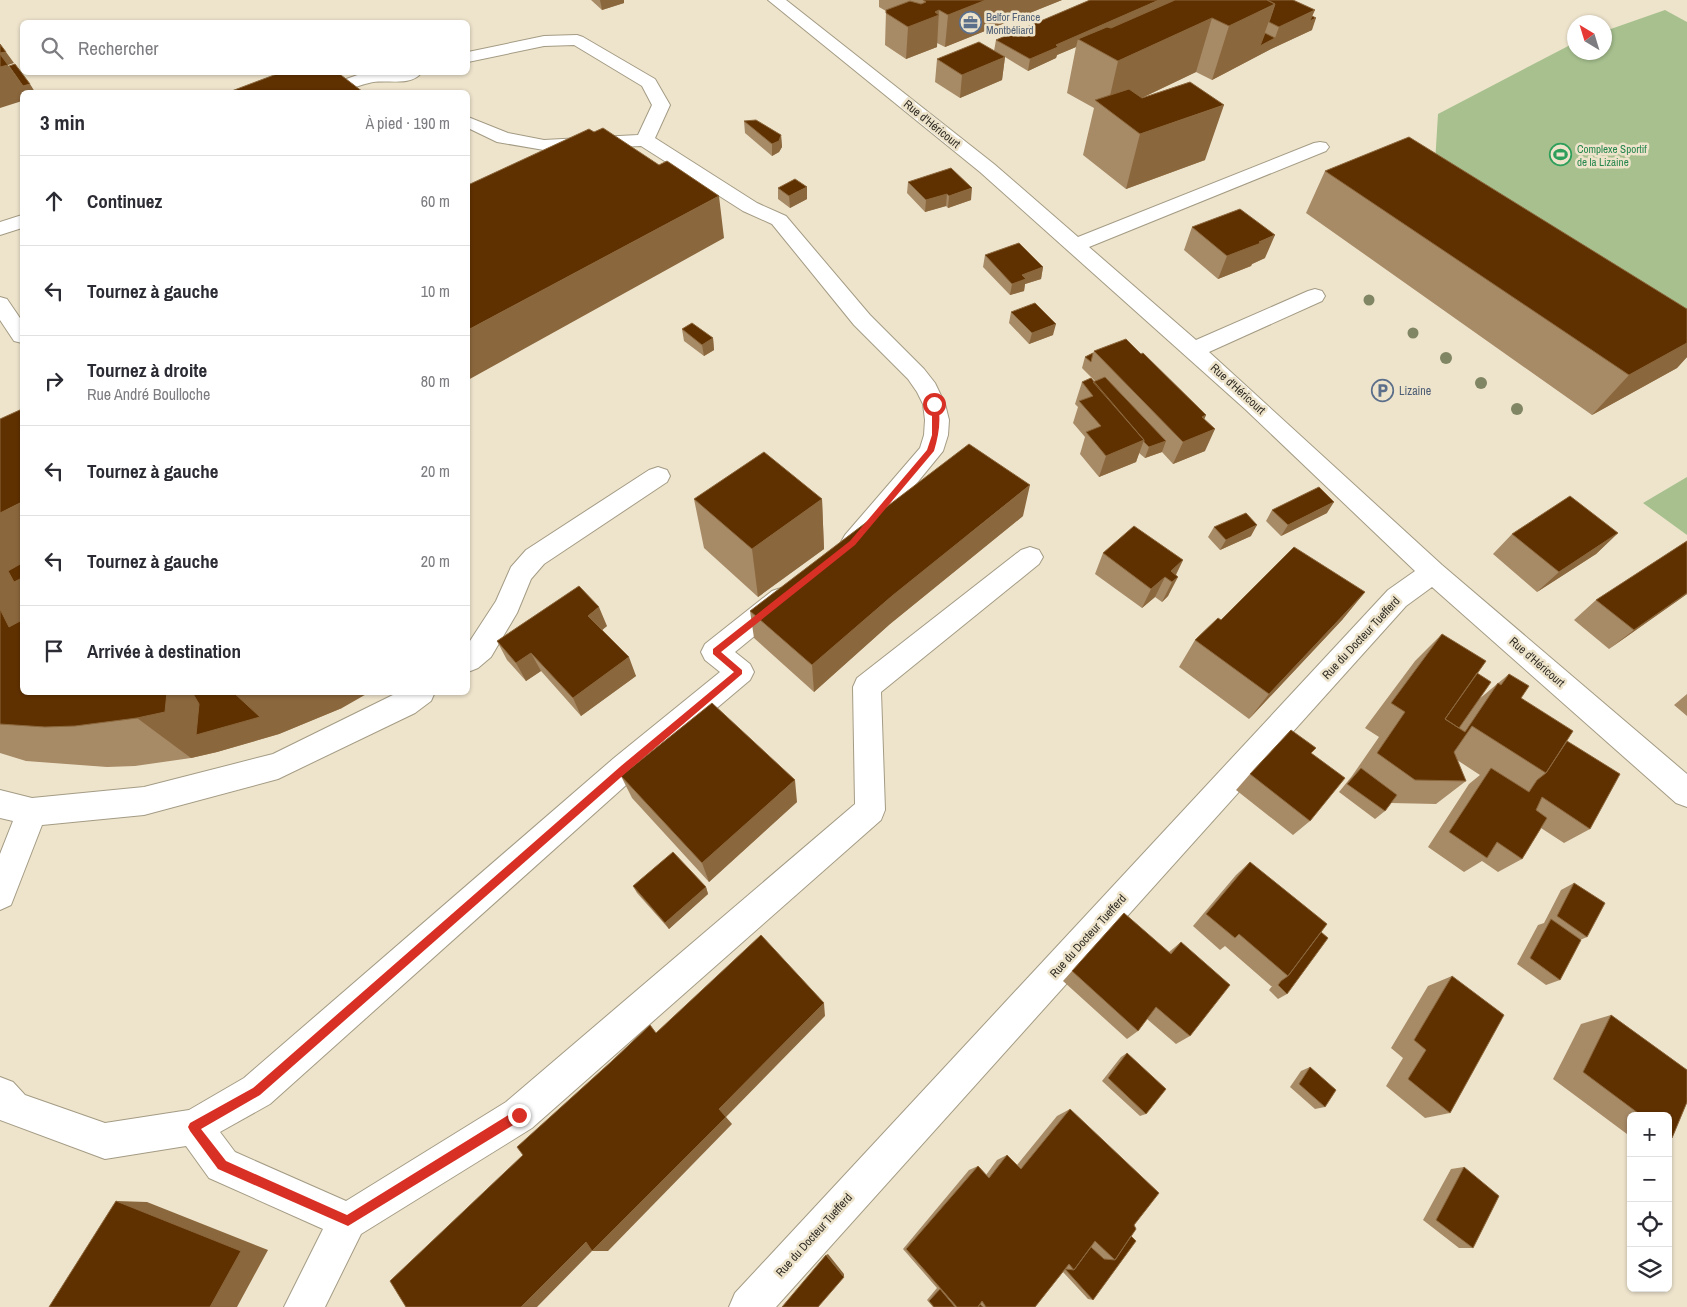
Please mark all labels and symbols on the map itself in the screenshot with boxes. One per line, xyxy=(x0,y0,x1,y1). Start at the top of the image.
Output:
place label: Belfor France Montbéliard xyxy=(986,10,1040,37)
office icon: Belfor France Montbéliard xyxy=(958,11,982,35)
north arrow xyxy=(1567,15,1612,60)
street label: Rue d'Héricourt xyxy=(900,96,964,152)
place label: Complexe Sportif de la Lizaine xyxy=(1577,142,1647,169)
sports icon: Complexe Sportif de la Lizaine xyxy=(1549,143,1573,167)
street label: Rue d'Héricourt xyxy=(1207,360,1269,418)
parking icon: Lizaine xyxy=(1371,379,1395,403)
place label: Lizaine xyxy=(1399,383,1431,399)
route start xyxy=(923,393,946,416)
street label: Rue du Docteur Tuefferd xyxy=(1319,593,1403,683)
street label: Rue d'Héricourt xyxy=(1506,633,1568,691)
street label: Rue du Docteur Tuefferd xyxy=(1046,891,1130,981)
route end xyxy=(508,1104,531,1127)
street label: Rue du Docteur Tuefferd xyxy=(772,1190,856,1280)

